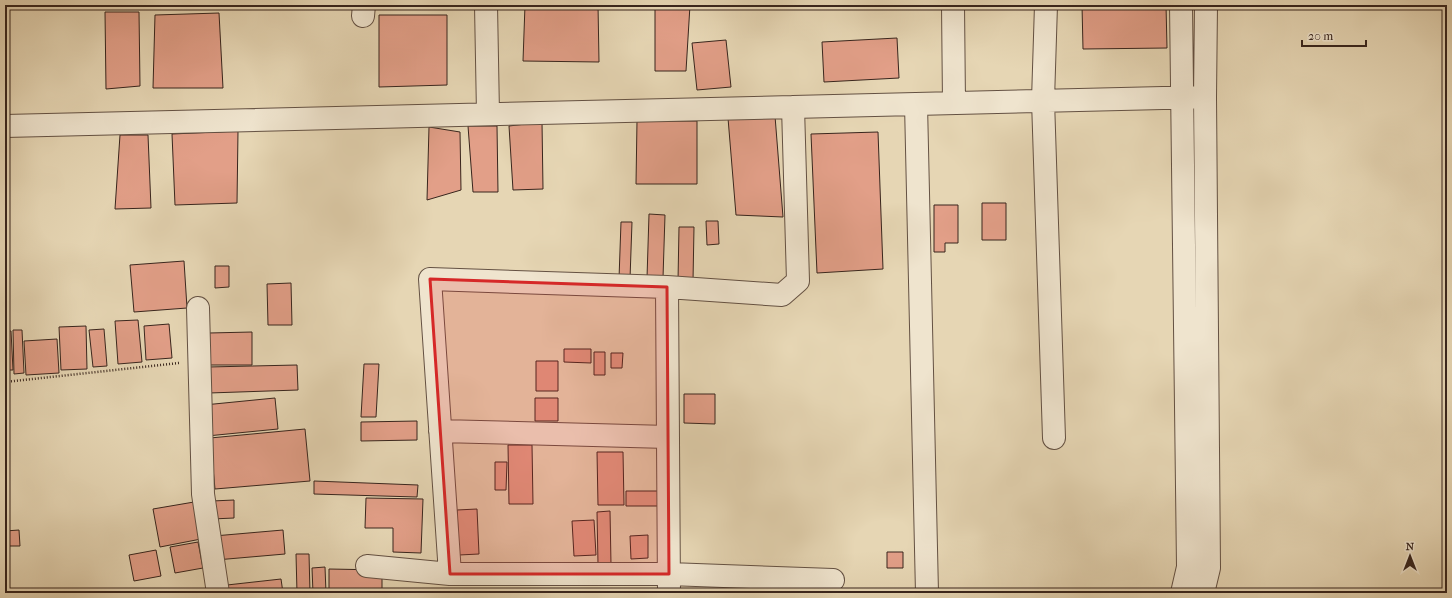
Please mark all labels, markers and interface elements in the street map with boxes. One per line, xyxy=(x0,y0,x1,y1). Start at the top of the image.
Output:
scale bar xyxy=(1302,22,1366,48)
text: 20 m xyxy=(1308,29,1333,43)
north arrow xyxy=(1390,536,1430,576)
text: N xyxy=(1406,540,1415,553)

